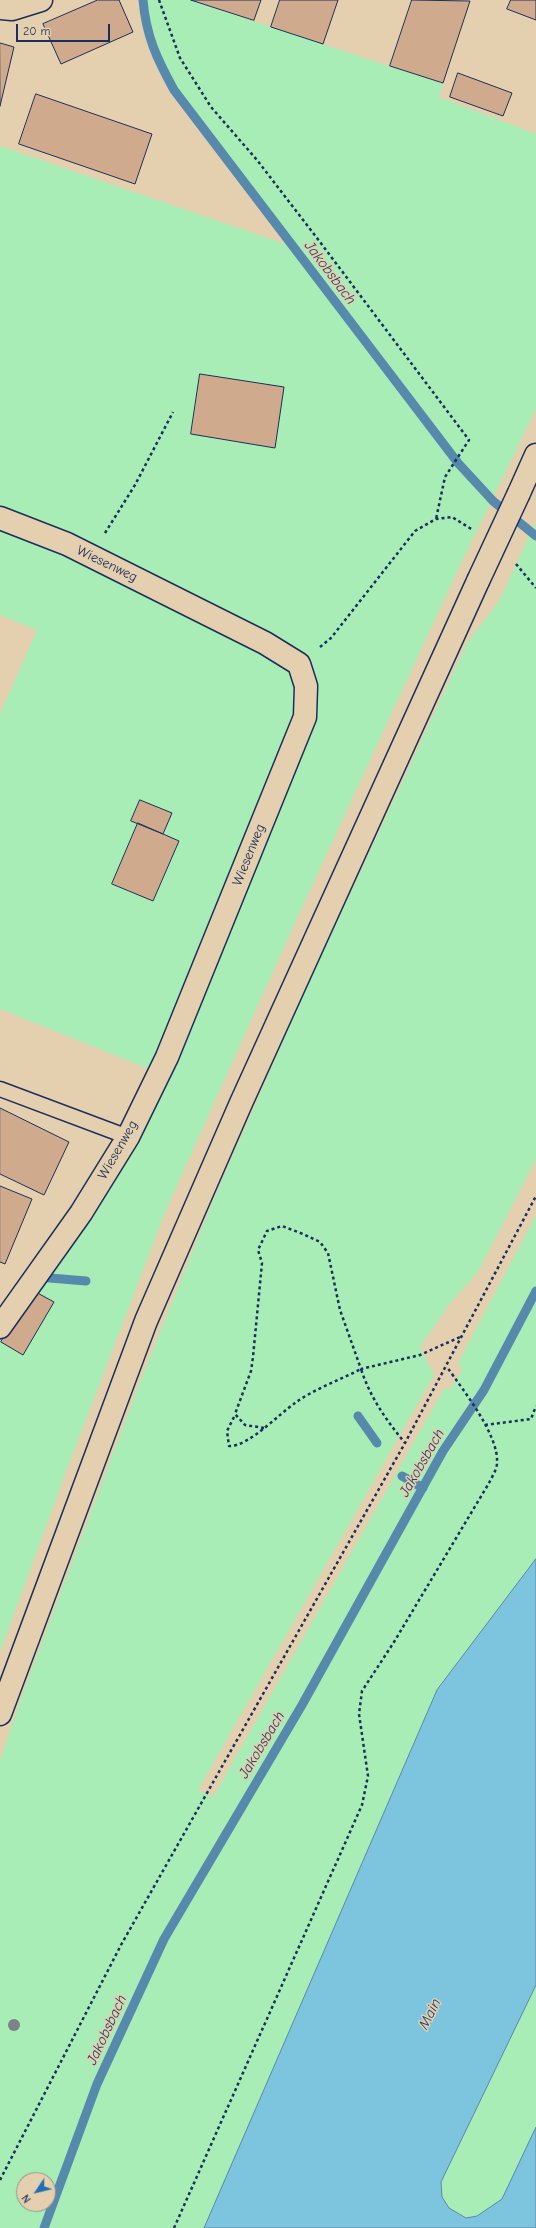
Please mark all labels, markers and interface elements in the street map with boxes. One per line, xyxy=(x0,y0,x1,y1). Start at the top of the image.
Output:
scale bar xyxy=(18,16,112,42)
text: 20 m xyxy=(23,24,51,38)
water label: Jakobsbach xyxy=(300,238,360,308)
street label: Wiesenweg xyxy=(74,542,140,586)
street label: Wiesenweg xyxy=(229,822,269,888)
street label: Wiesenweg xyxy=(94,1117,142,1183)
water label: Jakobsbach xyxy=(395,1426,449,1500)
water label: Jakobsbach xyxy=(235,1708,289,1782)
water label: Jakobsbach xyxy=(83,1992,131,2068)
water label: Main xyxy=(415,1996,445,2032)
north arrow xyxy=(16,2172,56,2212)
text: N xyxy=(19,2192,34,2205)

